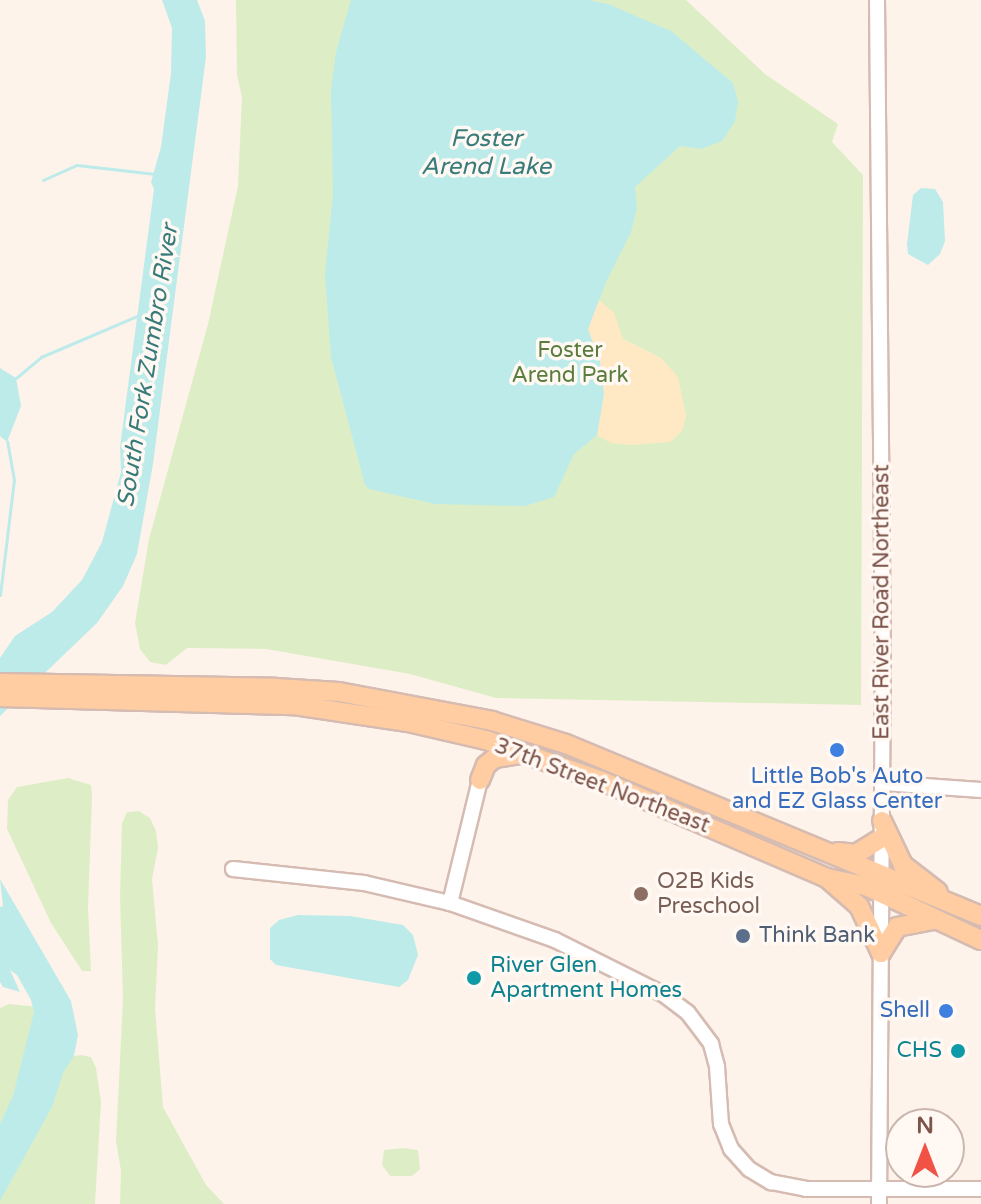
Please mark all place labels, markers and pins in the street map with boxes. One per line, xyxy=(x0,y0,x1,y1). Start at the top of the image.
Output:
marker: Little Bob's Auto and EZ Glass Center xyxy=(828,741,846,759)
place label: Little Bob's Auto and EZ Glass Center xyxy=(732,763,942,814)
place label: O2B Kids Preschool xyxy=(657,868,760,920)
marker: O2B Kids Preschool xyxy=(632,885,650,903)
place label: Think Bank xyxy=(759,923,875,949)
marker: Think Bank xyxy=(734,927,752,945)
place label: River Glen Apartment Homes xyxy=(490,952,682,1004)
marker: River Glen Apartment Homes xyxy=(465,969,483,987)
place label: Shell xyxy=(880,998,930,1024)
marker: Shell xyxy=(937,1002,955,1020)
place label: CHS xyxy=(897,1038,942,1064)
marker: CHS xyxy=(949,1042,967,1060)

